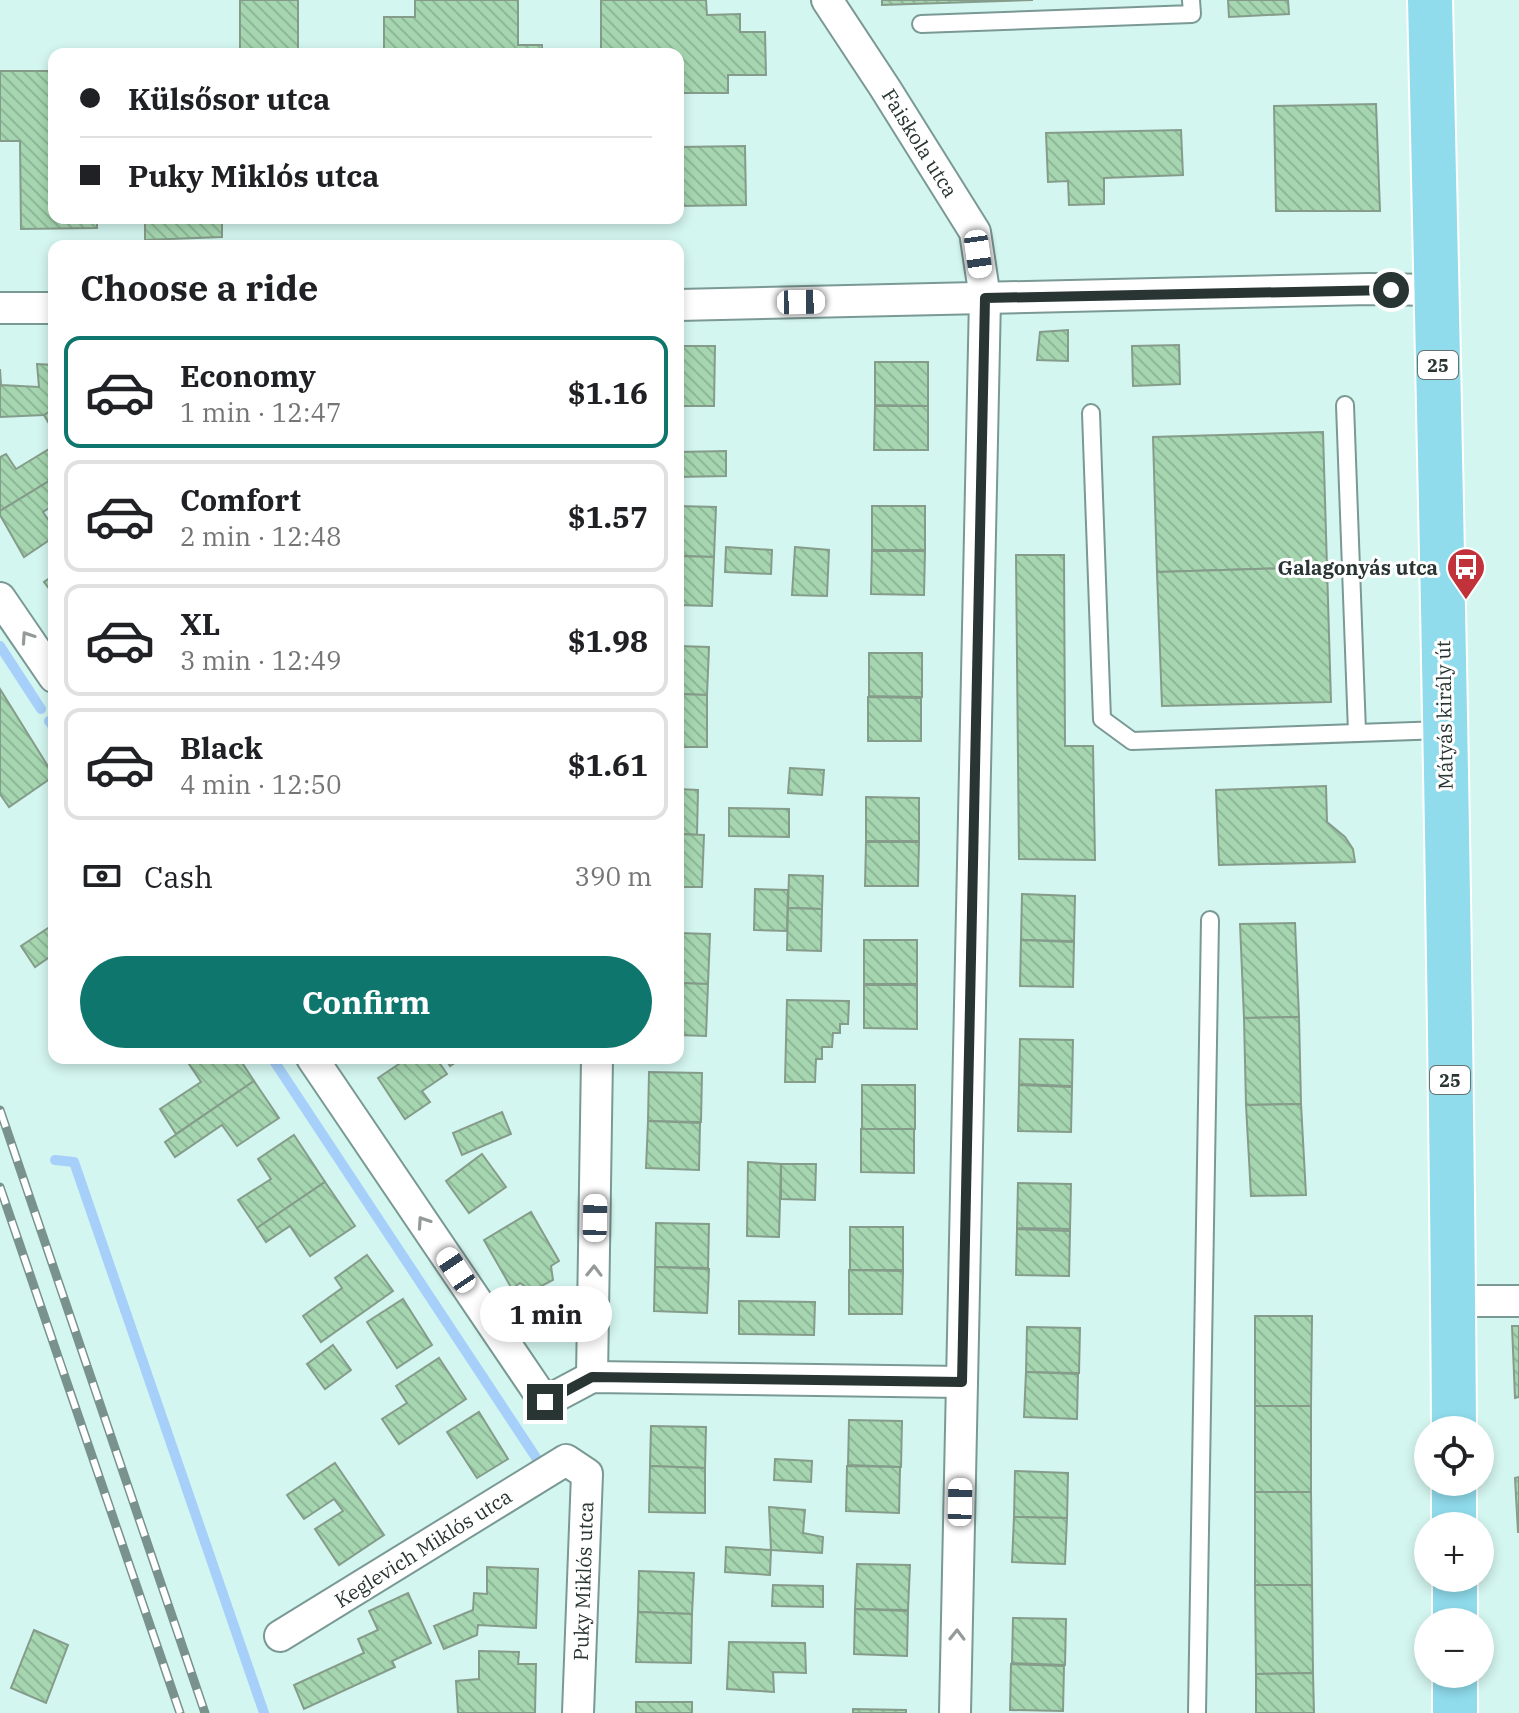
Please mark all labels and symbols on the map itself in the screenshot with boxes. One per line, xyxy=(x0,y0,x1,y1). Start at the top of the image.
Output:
street label: Faiskola utca xyxy=(876,83,964,203)
car xyxy=(963,229,993,279)
route start xyxy=(1373,272,1409,308)
car xyxy=(777,290,825,314)
road number: 25 xyxy=(1418,351,1458,379)
bus stop icon: Galagonyás utca xyxy=(1445,546,1487,601)
place label: Galagonyás utca xyxy=(1277,554,1438,581)
one-way arrow xyxy=(22,632,37,646)
street label: Mátyás király út xyxy=(1429,640,1459,790)
road number: 25 xyxy=(1430,1066,1470,1094)
car xyxy=(583,1194,607,1242)
one-way arrow xyxy=(418,1216,433,1230)
car xyxy=(433,1243,479,1297)
one-way arrow xyxy=(585,1264,603,1277)
callout: 1 min xyxy=(479,1286,611,1342)
route end xyxy=(527,1384,563,1420)
car xyxy=(948,1478,972,1526)
street label: Keglevich Miklós utca xyxy=(329,1482,517,1614)
street label: Puky Miklós utca xyxy=(567,1501,599,1661)
one-way arrow xyxy=(948,1628,966,1641)

